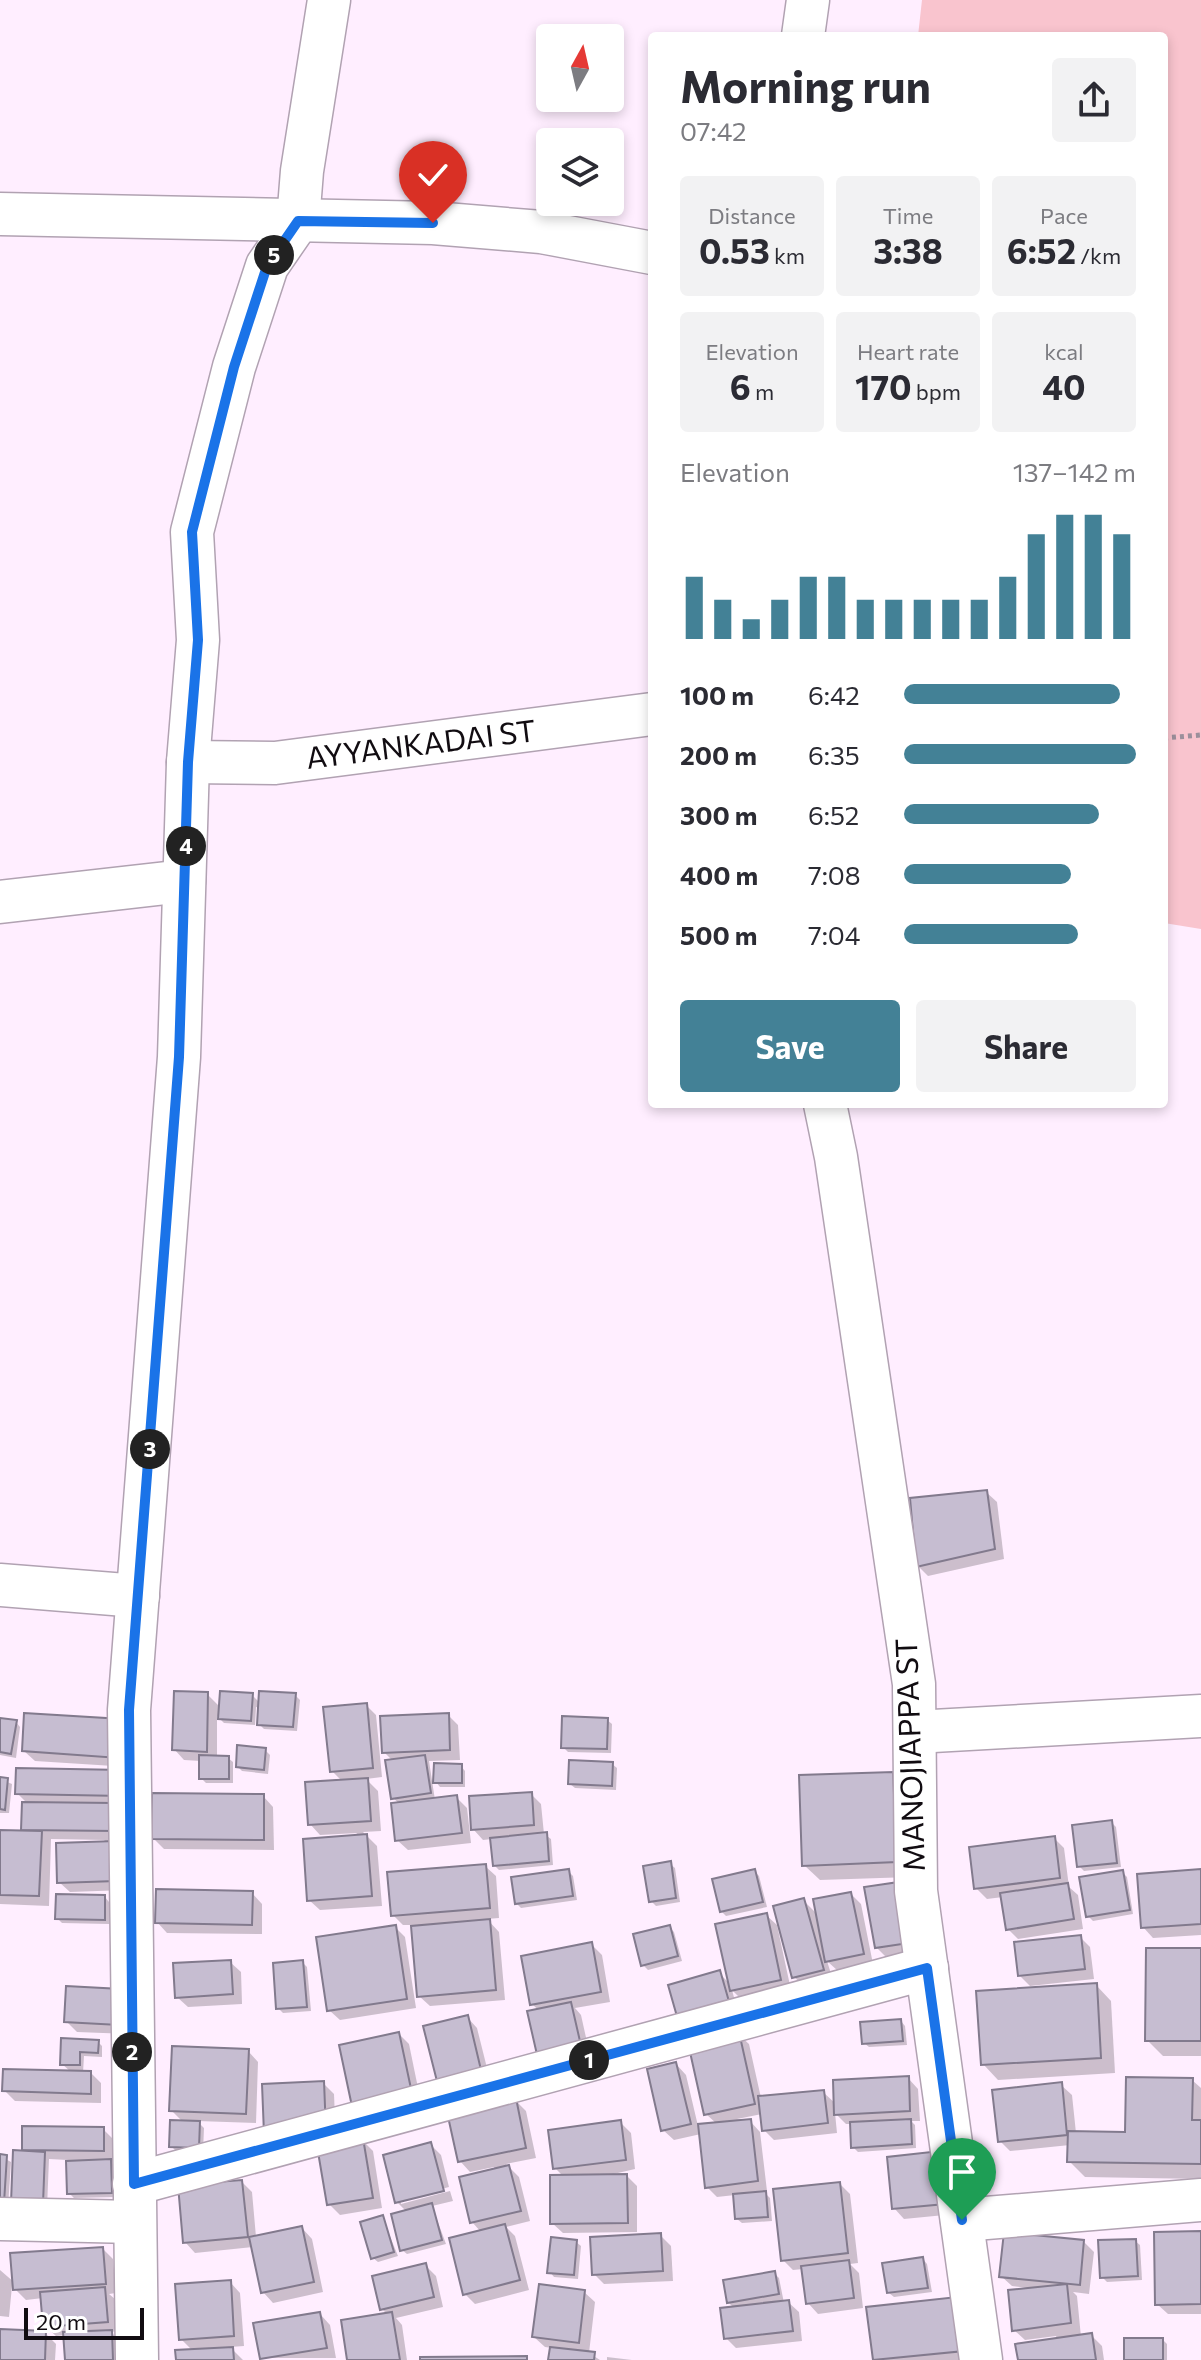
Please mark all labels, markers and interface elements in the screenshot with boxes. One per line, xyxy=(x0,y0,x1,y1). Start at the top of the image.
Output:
north arrow xyxy=(536,24,624,112)
map controls xyxy=(536,24,624,216)
text: Morning run xyxy=(680,58,931,112)
button: share xyxy=(1052,58,1136,142)
text: 07:42 xyxy=(680,115,746,146)
button: layers xyxy=(536,128,624,216)
pin xyxy=(399,141,467,223)
icon: check xyxy=(411,153,455,197)
text: Distance xyxy=(708,202,796,229)
text: Time xyxy=(883,202,933,229)
text: Pace xyxy=(1040,202,1088,229)
text: 0.53 xyxy=(699,229,770,271)
text: 3:38 xyxy=(873,229,943,271)
text: 6:52 xyxy=(1007,229,1076,271)
pin: 5 xyxy=(254,235,294,275)
text: 5 xyxy=(268,241,280,268)
text: km xyxy=(770,242,805,269)
text: /km xyxy=(1076,242,1121,269)
text: Elevation xyxy=(706,338,798,365)
text: Heart rate xyxy=(857,338,959,365)
text: kcal xyxy=(1044,338,1084,365)
text: 6 xyxy=(730,365,751,407)
text: 170 xyxy=(855,365,912,407)
text: 40 xyxy=(1042,365,1086,407)
text: m xyxy=(751,378,774,405)
text: bpm xyxy=(912,378,961,405)
text: Elevation xyxy=(680,456,790,487)
text: 137–142 m xyxy=(1013,456,1136,487)
text: 100 m xyxy=(680,679,754,710)
text: 6:42 xyxy=(808,679,860,710)
street label: AYYANKADAI ST xyxy=(304,710,538,775)
text: 200 m xyxy=(680,739,757,770)
text: 6:35 xyxy=(808,739,860,770)
text: 300 m xyxy=(680,799,757,830)
text: 6:52 xyxy=(808,799,859,830)
pin: 4 xyxy=(166,826,206,866)
text: 4 xyxy=(179,832,193,859)
text: 400 m xyxy=(680,859,758,890)
text: 7:08 xyxy=(808,859,861,890)
text: 500 m xyxy=(680,919,757,950)
text: 7:04 xyxy=(808,919,860,950)
button: Save xyxy=(680,1000,900,1092)
button: Share xyxy=(916,1000,1136,1092)
pin: 3 xyxy=(130,1429,170,1469)
text: 3 xyxy=(144,1435,156,1462)
street label: MANOJIAPPA ST xyxy=(886,1638,931,1872)
pin: 2 xyxy=(112,2032,152,2072)
text: 2 xyxy=(126,2038,138,2065)
pin: 1 xyxy=(569,2040,609,2080)
text: 1 xyxy=(584,2046,594,2073)
pin xyxy=(928,2138,996,2220)
icon: arrive xyxy=(940,2150,984,2194)
scale bar xyxy=(24,2304,144,2340)
text: 20 m xyxy=(36,2308,86,2335)

